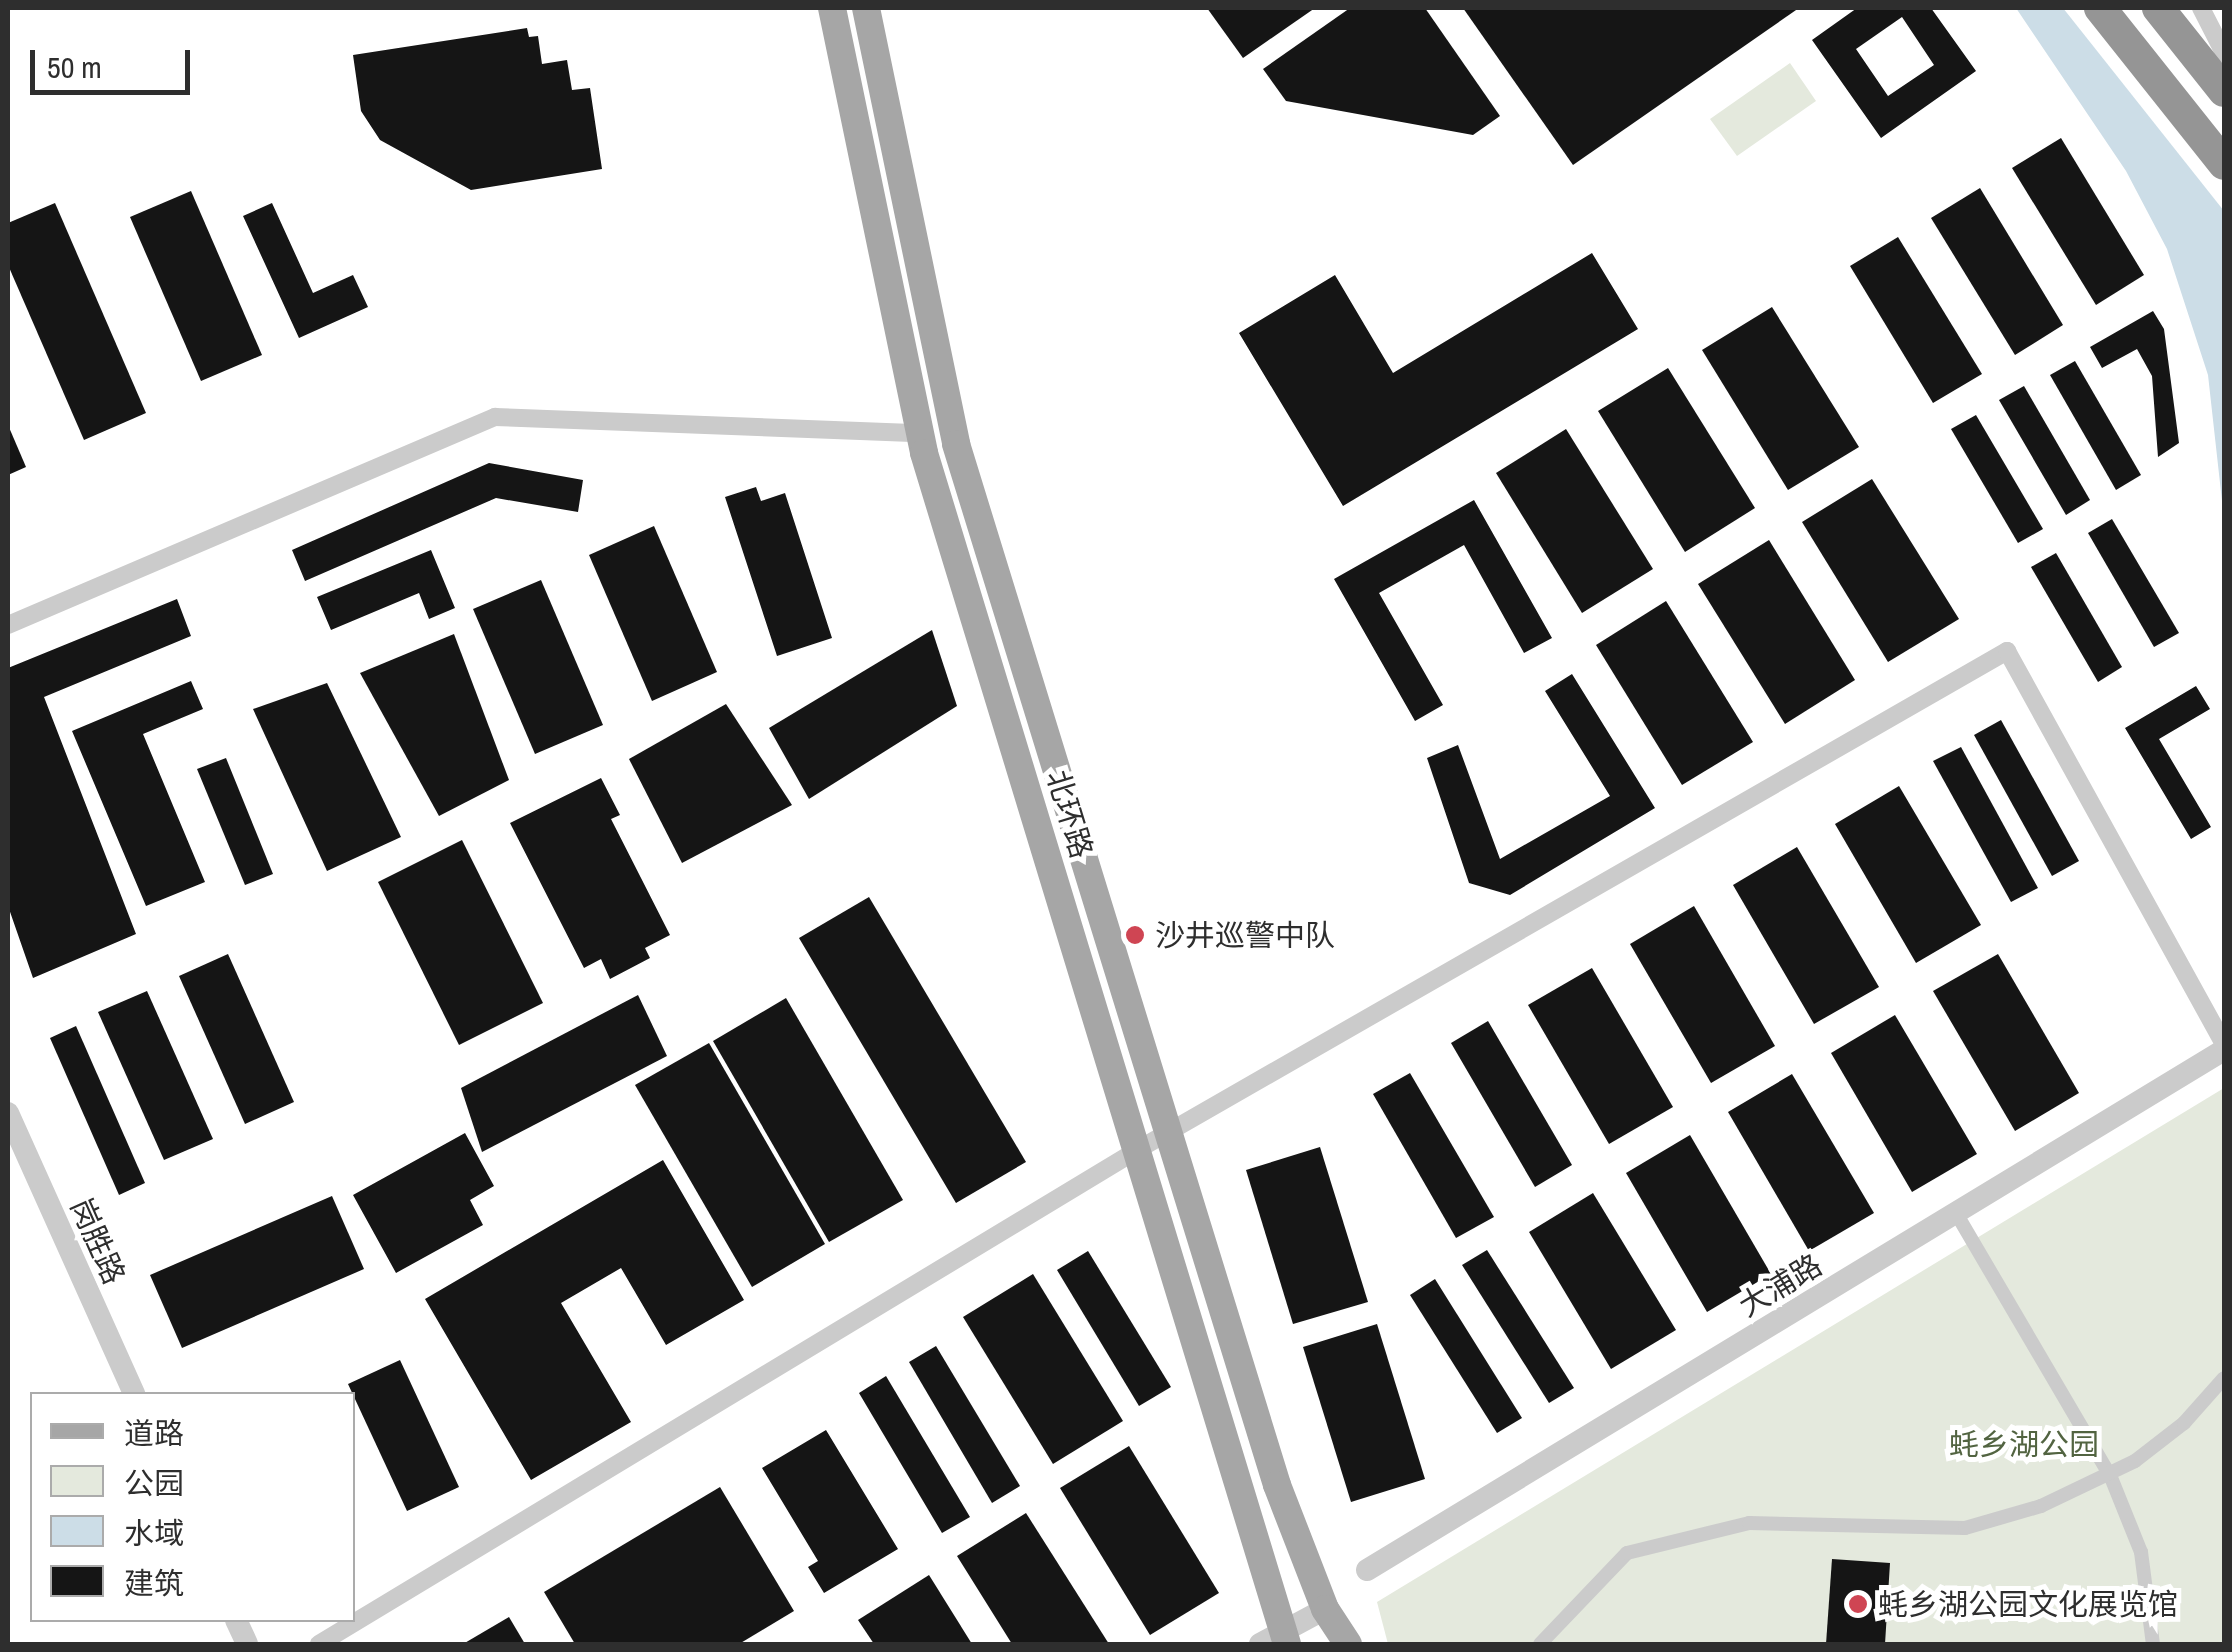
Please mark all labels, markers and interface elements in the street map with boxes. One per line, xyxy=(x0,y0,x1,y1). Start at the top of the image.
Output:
scale bar xyxy=(35,30,195,92)
text: 50 m xyxy=(47,47,102,87)
street label: 北环路 xyxy=(1040,766,1100,862)
place label: 沙井巡警中队 xyxy=(1155,917,1335,953)
marker: 沙井巡警中队 xyxy=(1124,924,1146,946)
street label: 岗胜路 xyxy=(63,1193,133,1289)
street label: 大浦路 xyxy=(1732,1246,1828,1324)
legend xyxy=(30,1392,355,1622)
text: 道路 xyxy=(124,1413,184,1453)
park label: 蚝乡湖公园 xyxy=(1949,1426,2099,1462)
text: 公园 xyxy=(124,1463,184,1503)
text: 水域 xyxy=(124,1513,184,1553)
text: 建筑 xyxy=(124,1563,184,1603)
place label: 蚝乡湖公园文化展览馆 xyxy=(1878,1586,2178,1622)
marker: 蚝乡湖公园文化展览馆 xyxy=(1847,1593,1869,1615)

